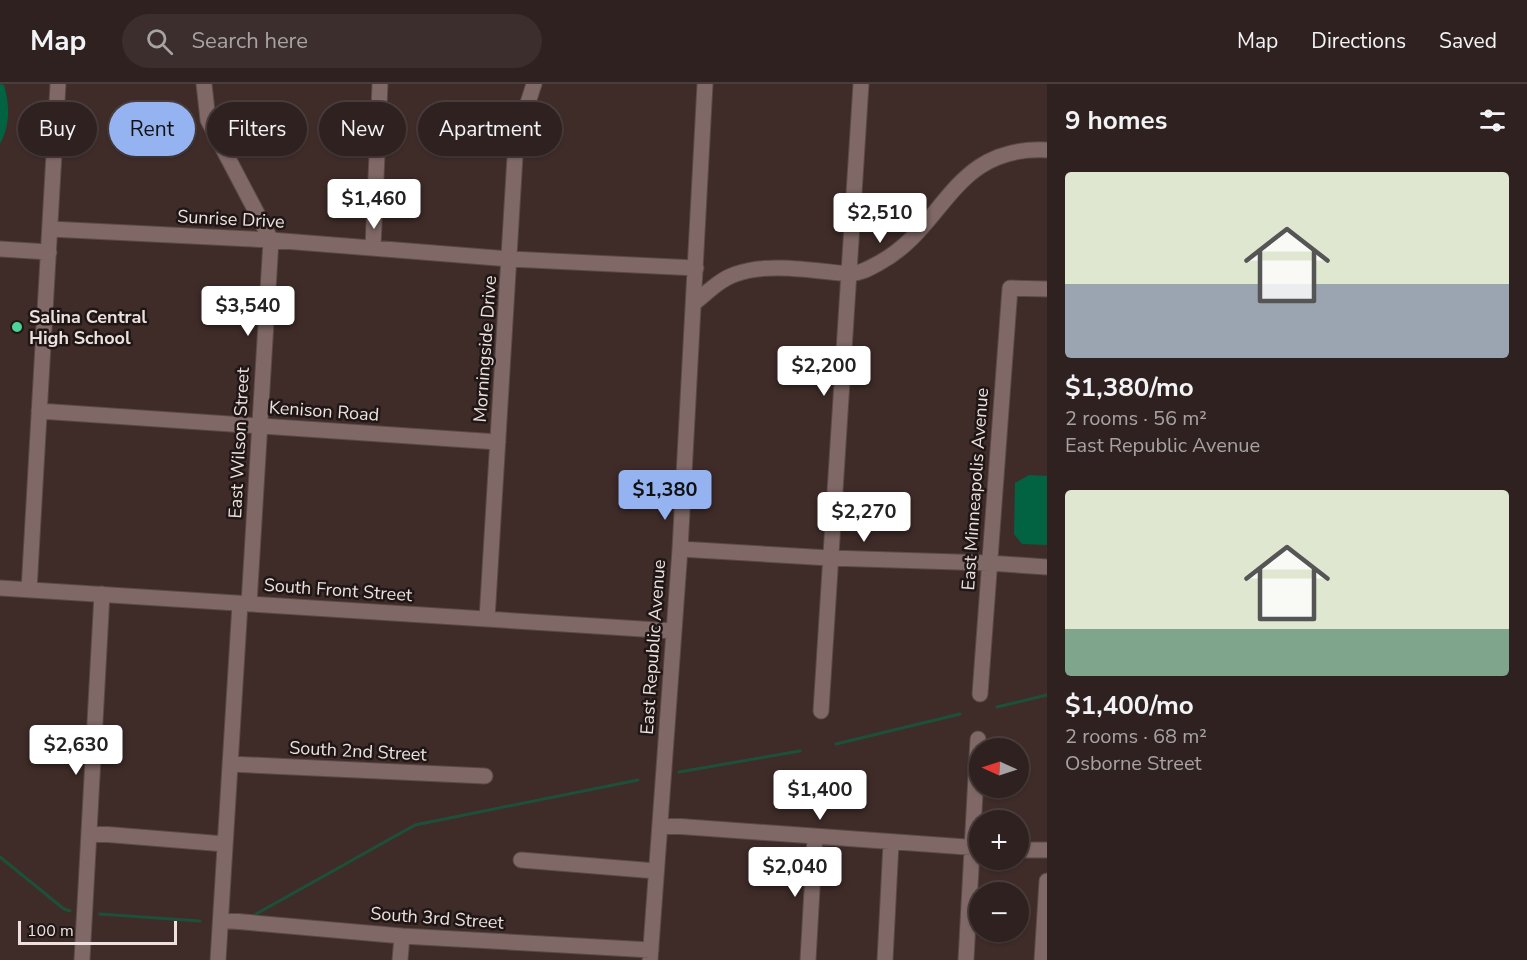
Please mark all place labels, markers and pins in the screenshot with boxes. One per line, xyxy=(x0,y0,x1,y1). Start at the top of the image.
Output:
pin: $1,460 xyxy=(325,179,423,230)
pin: $2,510 xyxy=(831,193,929,244)
pin: $3,540 xyxy=(199,286,297,337)
place label: Salina Central High School xyxy=(29,305,147,350)
marker: Salina Central High School xyxy=(10,320,24,334)
pin: $2,200 xyxy=(775,346,873,397)
pin: $1,380 xyxy=(616,470,714,521)
pin: $2,270 xyxy=(815,492,913,543)
pin: $2,630 xyxy=(27,725,125,776)
pin: $1,400 xyxy=(771,770,869,821)
pin: $2,040 xyxy=(746,847,844,898)

